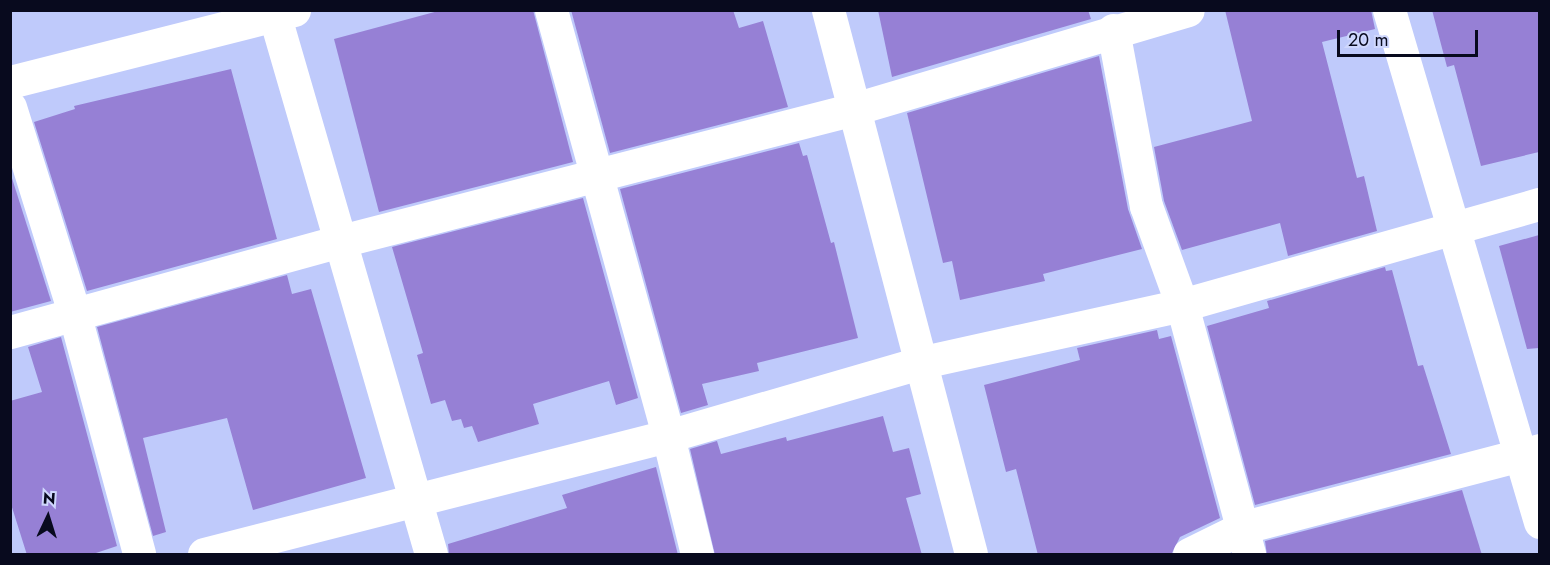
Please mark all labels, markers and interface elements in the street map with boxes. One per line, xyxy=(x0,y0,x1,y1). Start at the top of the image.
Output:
scale bar xyxy=(1340,18,1481,56)
text: 20 m xyxy=(1348,27,1388,53)
north arrow xyxy=(18,487,78,547)
text: N xyxy=(42,487,56,510)

